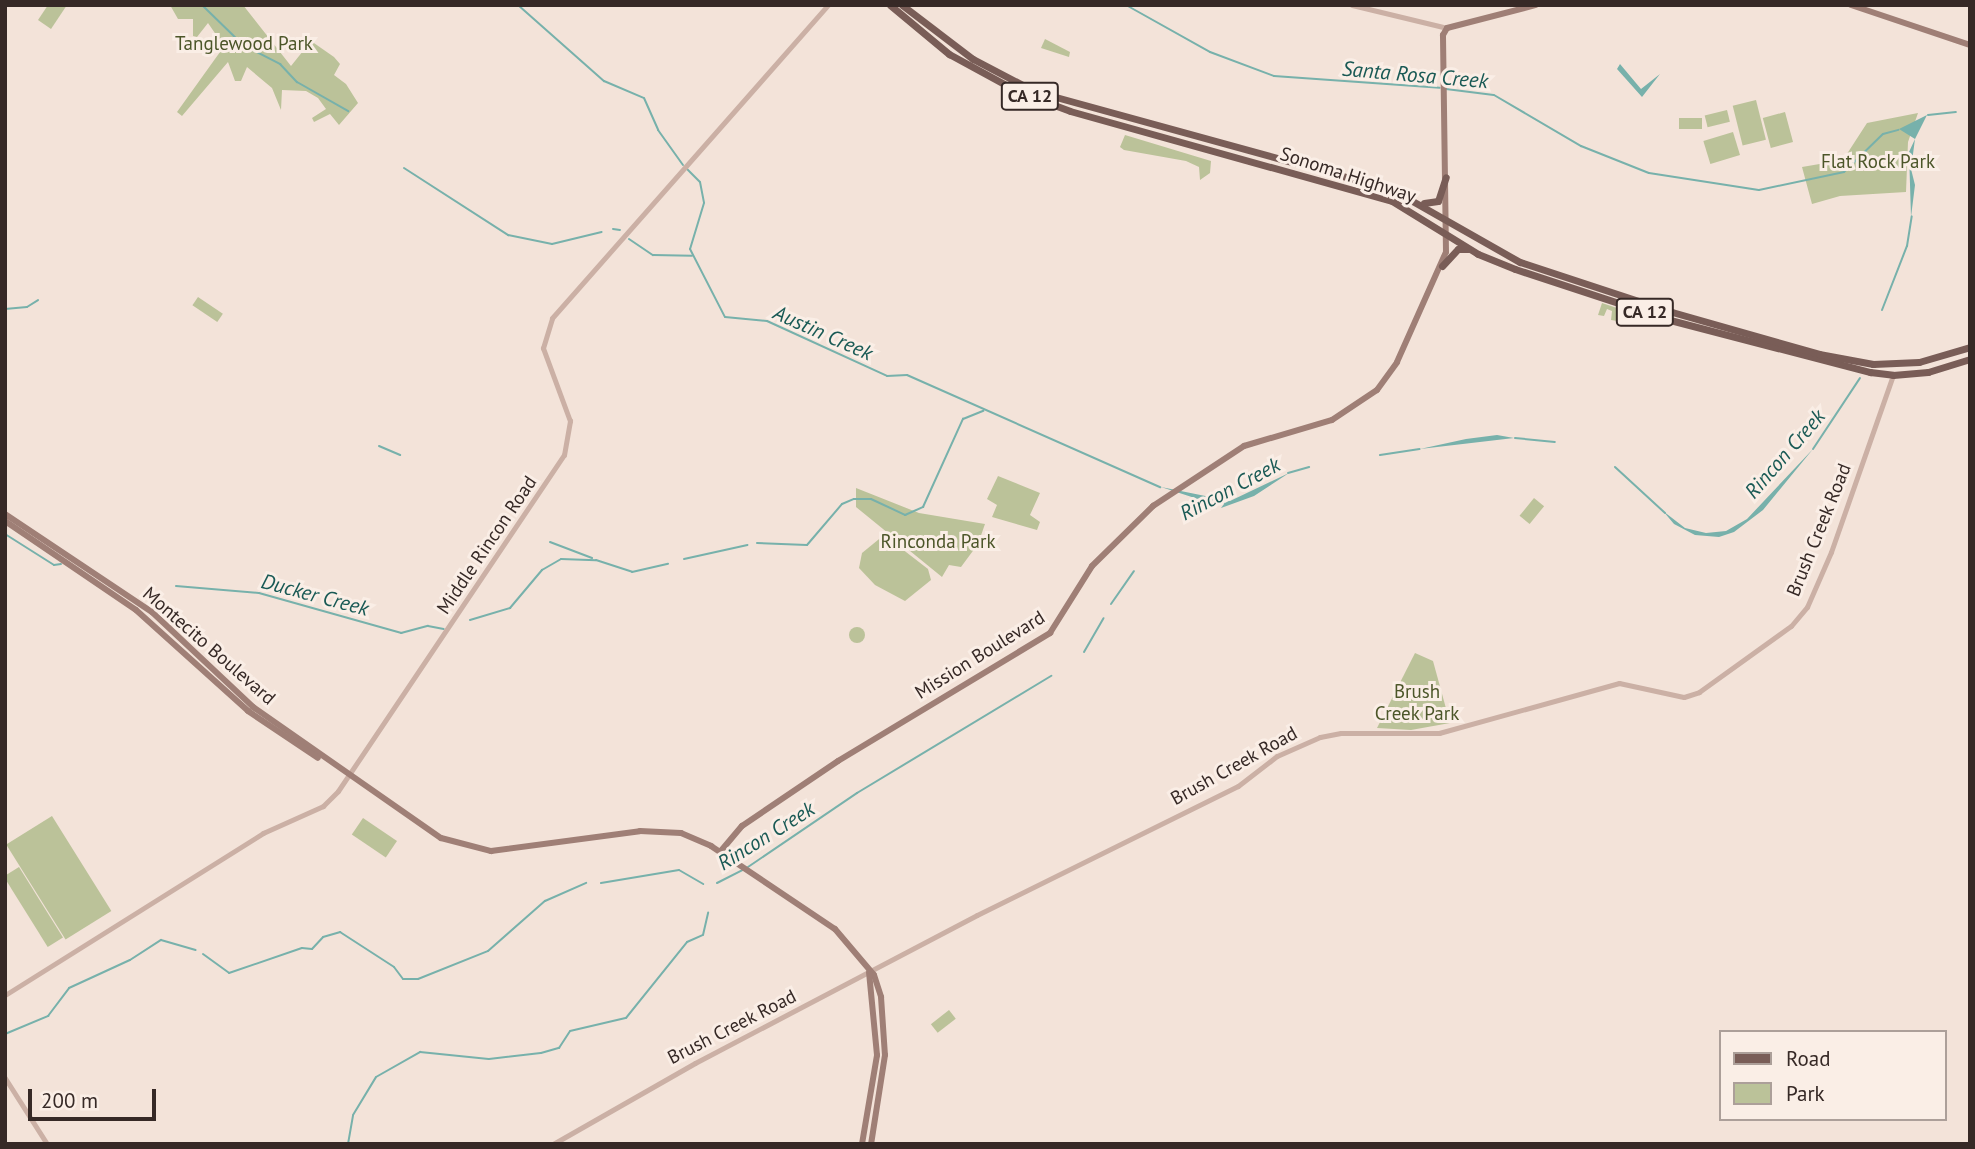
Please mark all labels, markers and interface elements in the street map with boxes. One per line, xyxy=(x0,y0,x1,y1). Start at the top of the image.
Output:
park label: Tanglewood Park xyxy=(175,33,313,55)
water label: Santa Rosa Creek xyxy=(1341,56,1489,94)
road number: CA 12 xyxy=(1000,82,1060,110)
street label: Sonoma Highway xyxy=(1277,142,1419,208)
park label: Flat Rock Park xyxy=(1821,151,1935,173)
road number: CA 12 xyxy=(1615,298,1675,326)
water label: Austin Creek xyxy=(770,300,876,366)
water label: Rincon Creek xyxy=(1739,404,1831,504)
water label: Rincon Creek xyxy=(1176,452,1284,526)
street label: Brush Creek Road xyxy=(1782,460,1856,600)
street label: Middle Rincon Road xyxy=(432,472,542,618)
park label: Rinconda Park xyxy=(880,531,996,553)
water label: Ducker Creek xyxy=(258,569,372,621)
street label: Montecito Boulevard xyxy=(138,582,280,710)
street label: Mission Boulevard xyxy=(911,606,1049,704)
park label: Brush Creek Park xyxy=(1374,681,1460,725)
street label: Brush Creek Road xyxy=(1166,722,1302,810)
water label: Rincon Creek xyxy=(713,796,819,876)
street label: Brush Creek Road xyxy=(664,985,800,1069)
legend xyxy=(1720,1030,1947,1121)
text: Road xyxy=(1786,1045,1830,1072)
scale bar xyxy=(32,1076,159,1120)
text: Park xyxy=(1786,1080,1825,1107)
text: 200 m xyxy=(41,1087,98,1114)

